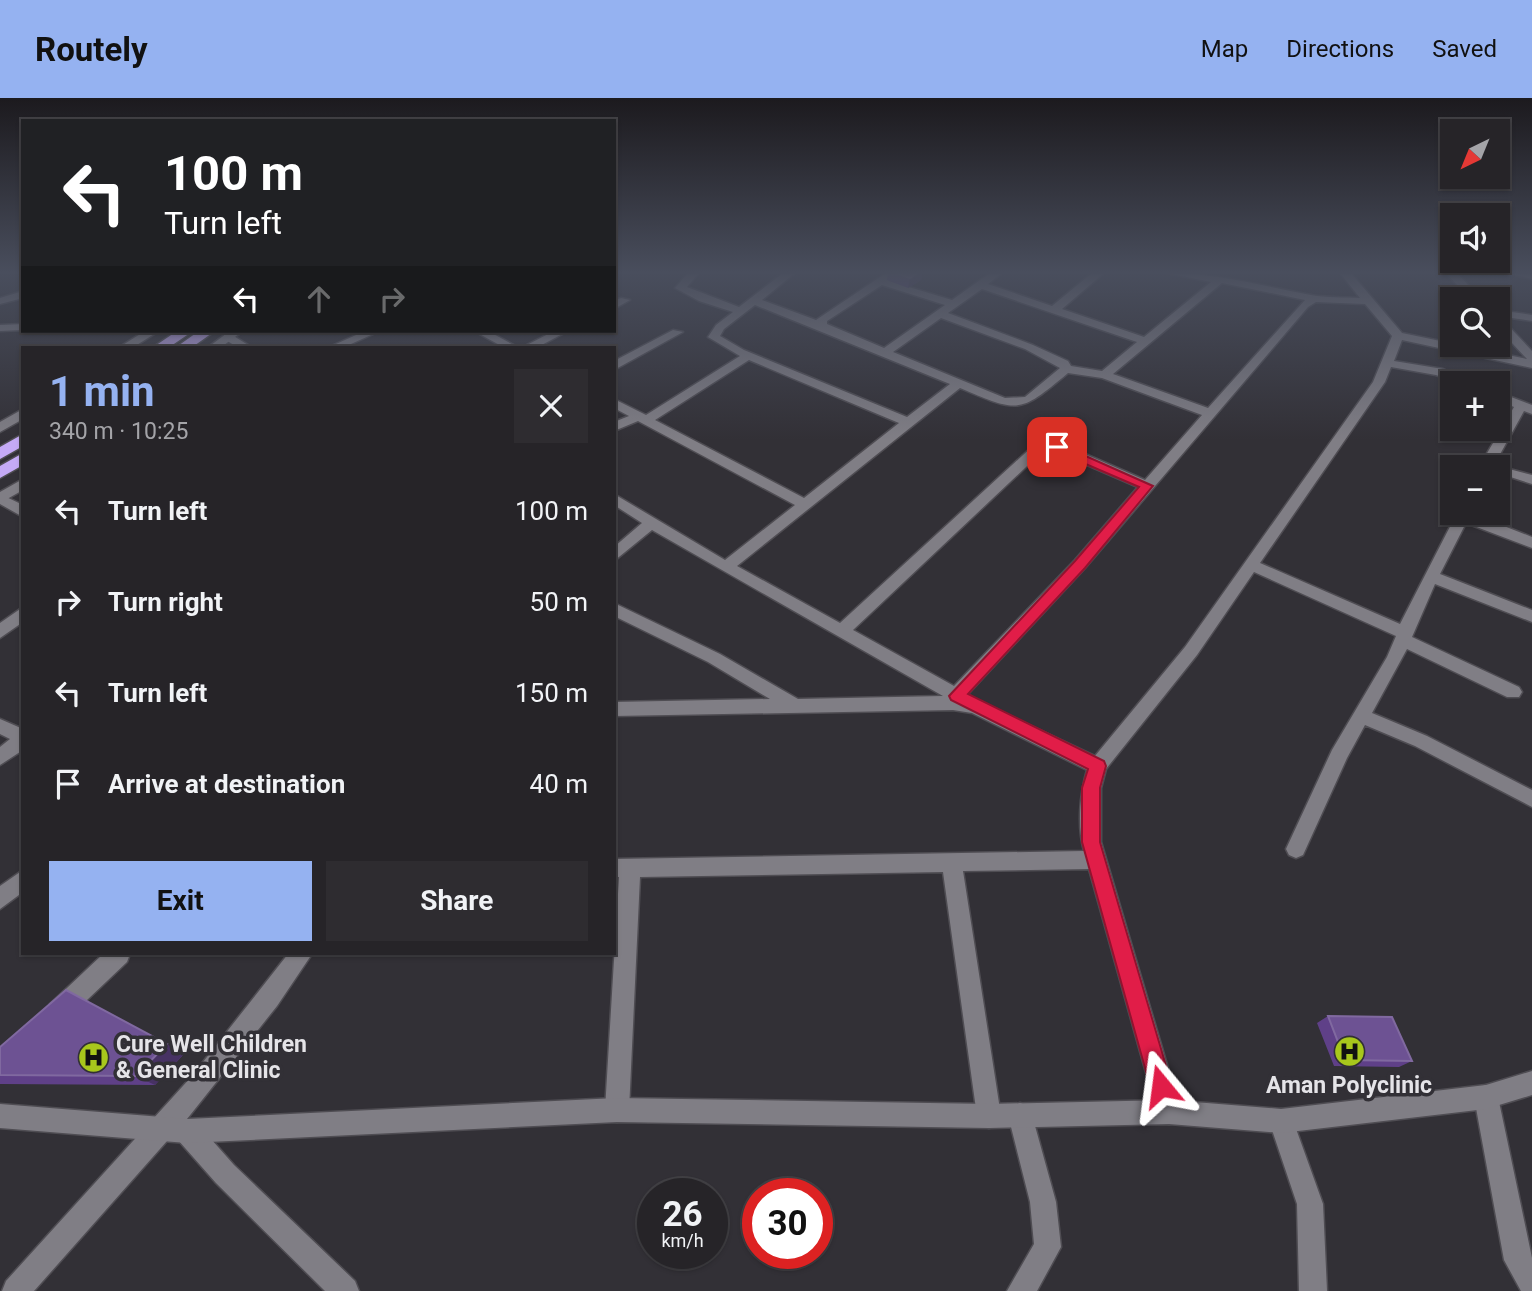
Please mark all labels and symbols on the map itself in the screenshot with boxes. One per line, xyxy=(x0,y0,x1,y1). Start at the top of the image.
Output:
north arrow xyxy=(1440,119,1510,189)
pin xyxy=(1027,417,1087,477)
place label: Cure Well Children & General Clinic xyxy=(116,1031,307,1084)
hospital icon: Aman Polyclinic xyxy=(1332,1034,1366,1068)
hospital icon: Cure Well Children & General Clinic xyxy=(76,1040,110,1074)
position arrow xyxy=(1124,1049,1198,1123)
place label: Aman Polyclinic xyxy=(1266,1072,1432,1099)
speed limit sign: 30 xyxy=(742,1178,833,1269)

